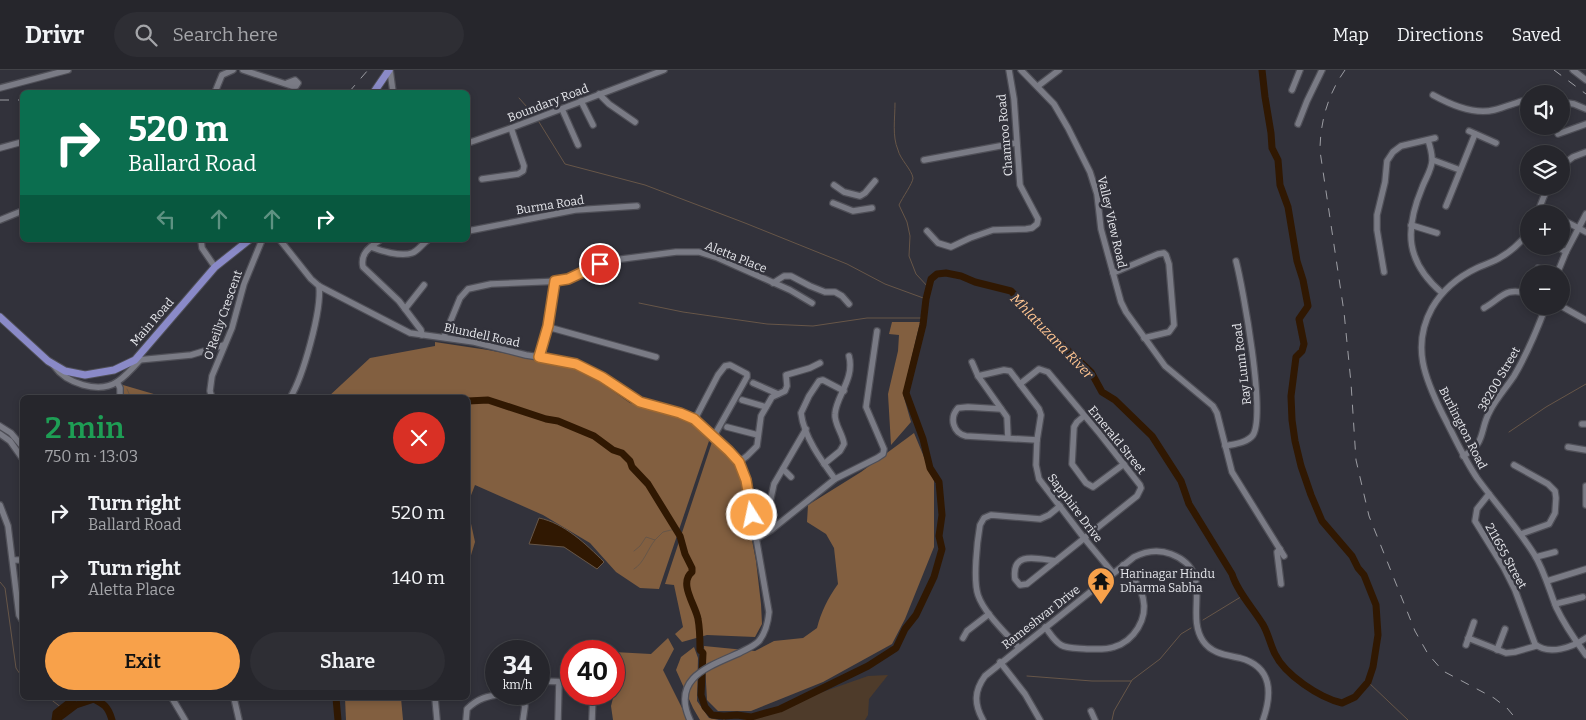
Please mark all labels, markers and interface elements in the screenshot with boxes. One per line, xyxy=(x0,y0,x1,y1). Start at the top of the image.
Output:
search box xyxy=(114,12,464,57)
text: Drivr xyxy=(25,21,84,49)
icon: search xyxy=(132,21,160,49)
text: Search here xyxy=(172,23,278,46)
text: Map xyxy=(1333,24,1369,46)
text: Directions xyxy=(1397,24,1484,46)
text: Saved xyxy=(1512,24,1561,46)
street label: Boundary Road xyxy=(506,81,590,125)
map controls xyxy=(1520,85,1570,315)
button: sound xyxy=(1520,85,1570,135)
street label: Chamroo Road xyxy=(994,93,1016,177)
text: 520 m xyxy=(128,108,228,150)
icon: right xyxy=(45,110,110,175)
button: layers xyxy=(1520,145,1570,195)
text: Ballard Road xyxy=(128,150,257,177)
street label: Valley View Road xyxy=(1095,175,1129,269)
street label: Burma Road xyxy=(515,193,585,217)
icon: left xyxy=(152,205,180,233)
icon: ahead xyxy=(205,205,233,233)
icon: ahead xyxy=(258,205,286,233)
icon: right xyxy=(311,205,339,233)
button: + xyxy=(1520,205,1570,255)
street label: Aletta Place xyxy=(703,238,769,276)
pin xyxy=(579,243,621,285)
icon: arrive xyxy=(586,250,614,278)
button: − xyxy=(1520,265,1570,315)
street label: O'Reilly Crescent xyxy=(201,268,245,362)
water label: Mhlatuzana River xyxy=(1007,290,1098,383)
street label: Main Road xyxy=(127,295,177,349)
street label: Blundell Road xyxy=(443,320,521,350)
street label: Ray Lunn Road xyxy=(1230,322,1254,406)
street label: 38200 Street xyxy=(1475,344,1523,414)
street label: Burlington Road xyxy=(1436,384,1490,472)
street label: Emerald Street xyxy=(1085,403,1149,477)
text: 2 min xyxy=(45,410,124,446)
button: close xyxy=(393,412,445,464)
text: 750 m · 13:03 xyxy=(45,447,138,466)
street label: Sapphire Drive xyxy=(1045,471,1105,545)
position arrow xyxy=(725,488,777,540)
text: Turn right xyxy=(88,492,181,515)
icon: right xyxy=(45,499,73,527)
text: 520 m xyxy=(391,501,445,524)
text: Ballard Road xyxy=(88,515,181,534)
street label: 211655 Street xyxy=(1482,521,1530,592)
text: Turn right xyxy=(88,557,181,580)
icon: right xyxy=(45,564,73,592)
text: 140 m xyxy=(392,566,445,589)
temple icon: Harinagar Hindu Dharma Sabha xyxy=(1086,566,1116,605)
place label: Harinagar Hindu Dharma Sabha xyxy=(1120,567,1215,595)
text: Aletta Place xyxy=(88,580,175,599)
street label: Rameshvar Drive xyxy=(999,582,1083,652)
button: Exit xyxy=(45,632,240,690)
button: Share xyxy=(250,632,445,690)
speed limit sign: 40 xyxy=(560,640,625,705)
text: 34 xyxy=(503,651,532,681)
text: km/h xyxy=(503,678,532,692)

